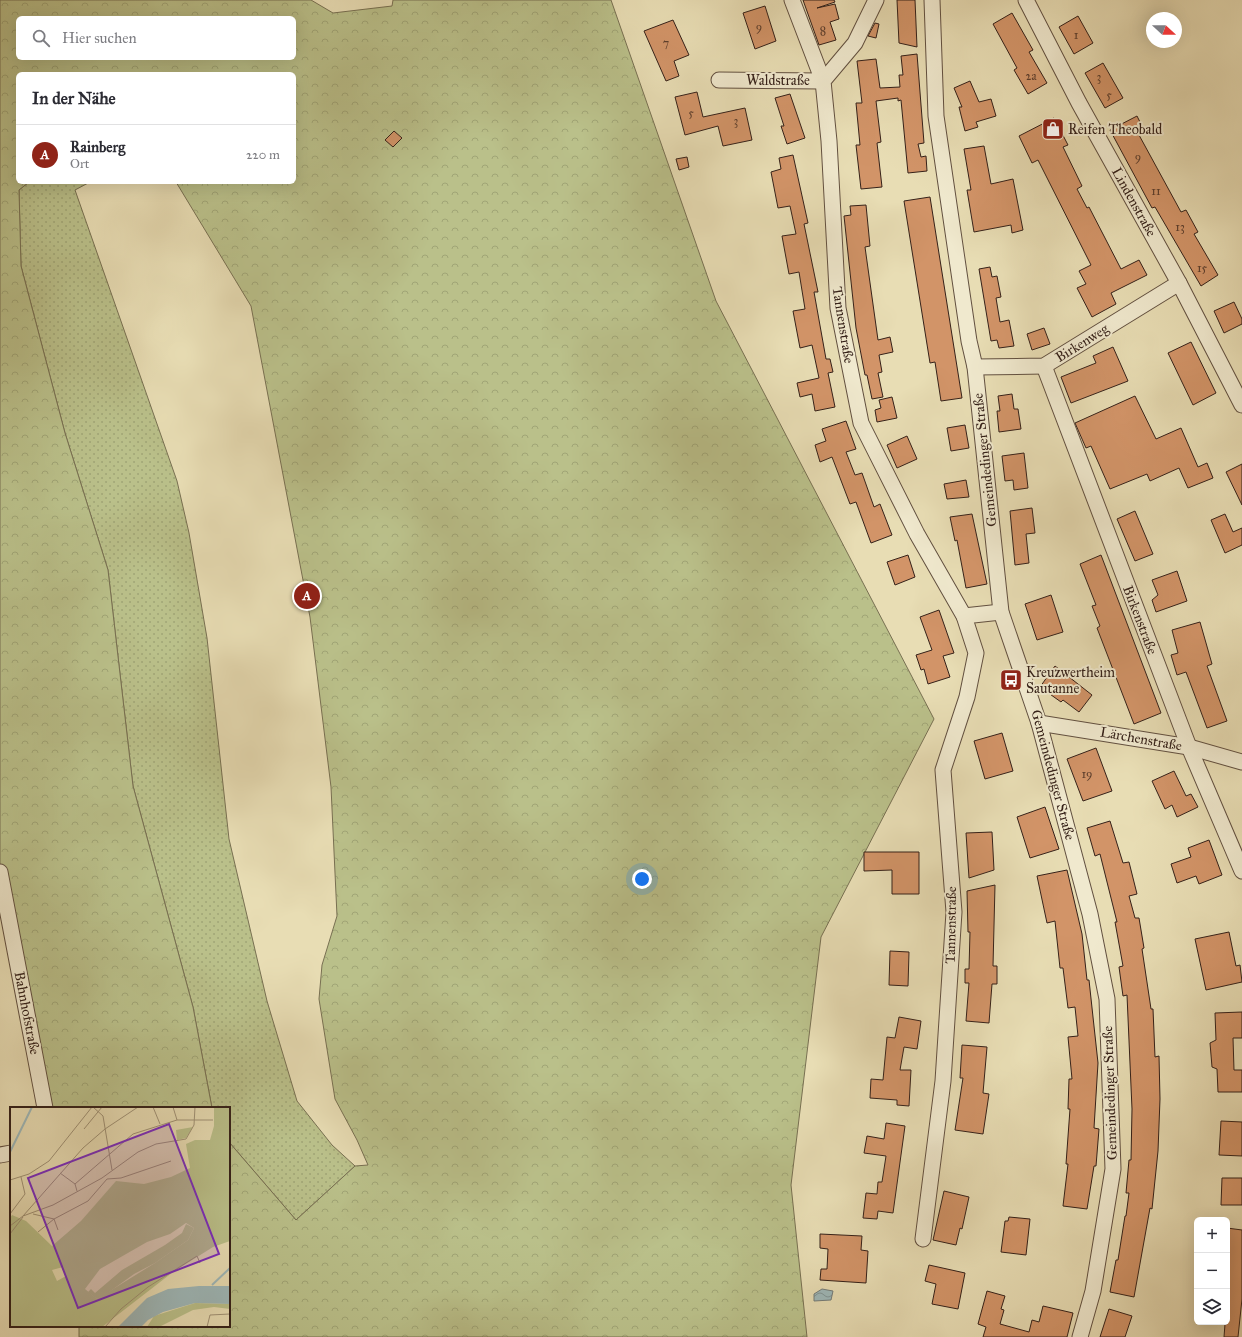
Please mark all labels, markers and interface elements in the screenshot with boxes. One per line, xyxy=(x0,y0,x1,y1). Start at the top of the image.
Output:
north arrow xyxy=(1146,12,1182,48)
search box xyxy=(16,16,296,60)
house number: 9 xyxy=(756,20,762,34)
house number: 8 xyxy=(820,24,826,38)
icon: search xyxy=(30,27,52,49)
house number: 1 xyxy=(1074,28,1079,42)
text: Hier suchen xyxy=(62,29,137,47)
house number: 7 xyxy=(663,36,669,50)
house number: 2a xyxy=(1026,69,1037,83)
house number: 3 xyxy=(1097,70,1102,84)
street label: Waldstraße xyxy=(746,72,810,89)
text: In der Nähe xyxy=(32,88,116,109)
house number: 5 xyxy=(1106,88,1112,102)
house number: 5 xyxy=(688,106,694,120)
house number: 3 xyxy=(734,114,739,128)
shop icon: Reifen Theobald xyxy=(1040,116,1066,142)
place label: Reifen Theobald xyxy=(1068,121,1162,138)
text: Rainberg xyxy=(70,138,125,156)
text: A xyxy=(41,147,49,163)
text: 220 m xyxy=(246,147,280,163)
house number: 9 xyxy=(1135,150,1141,164)
text: Ort xyxy=(70,156,89,172)
street label: Lindenstraße xyxy=(1108,164,1160,240)
house number: 11 xyxy=(1151,184,1161,198)
house number: 13 xyxy=(1175,220,1185,234)
house number: 15 xyxy=(1197,261,1208,275)
street label: Tannenstraße xyxy=(829,285,857,365)
street label: Birkenweg xyxy=(1052,320,1112,366)
street label: Gemeindedinger Straße xyxy=(970,392,1000,528)
pin: A xyxy=(294,581,320,611)
street label: Birkenstraße xyxy=(1119,583,1161,657)
place label: Kreuzwertheim Sautanne xyxy=(1026,664,1115,697)
bus stop icon: Kreuzwertheim Sautanne xyxy=(998,667,1024,693)
street label: Gemeindedinger Straße xyxy=(1027,708,1079,842)
street label: Lärchenstraße xyxy=(1099,723,1183,755)
house number: 19 xyxy=(1081,767,1093,781)
your location xyxy=(632,869,652,889)
street label: Tannenstraße xyxy=(942,886,960,964)
street label: Bahnhofstraße xyxy=(11,970,43,1056)
street label: Gemeindedinger Straße xyxy=(1099,1025,1121,1160)
inset map xyxy=(10,1107,230,1327)
map controls xyxy=(1194,1217,1230,1325)
button: + xyxy=(1194,1217,1230,1253)
button: − xyxy=(1194,1253,1230,1289)
button: layers xyxy=(1194,1289,1230,1325)

